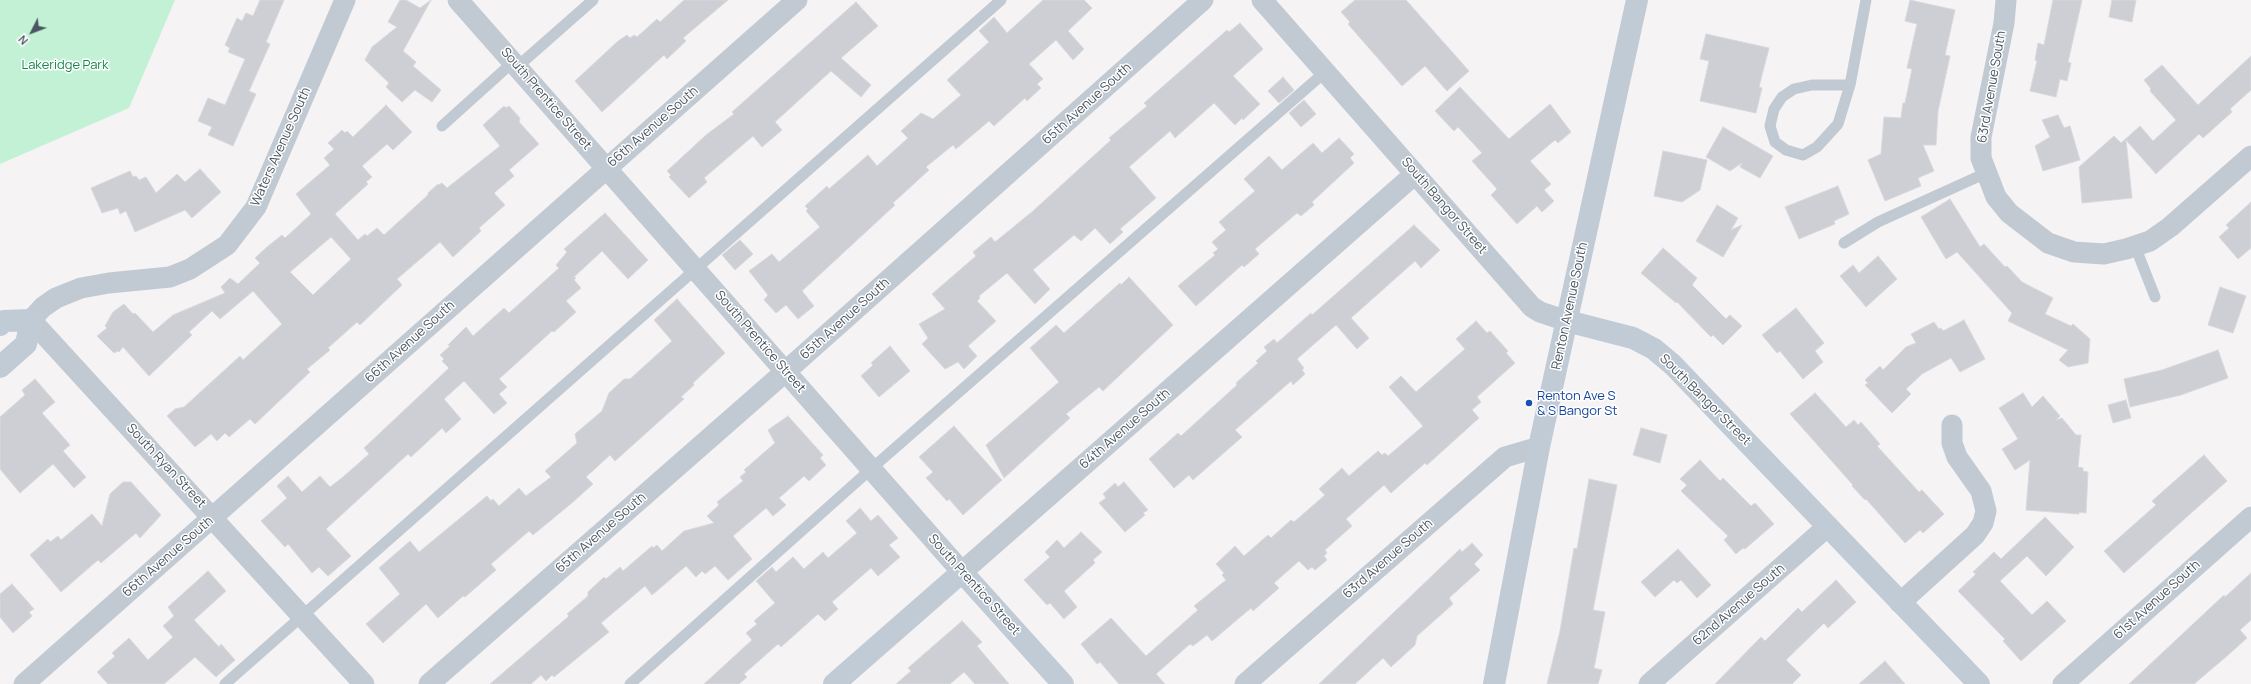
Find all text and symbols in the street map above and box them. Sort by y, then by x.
north arrow [12,12,52,52]
street label: 63rd Avenue South [1974,30,2010,144]
text: N [14,32,31,48]
street label: South Prentice Street [497,45,595,153]
park label: Lakeridge Park [22,57,108,73]
street label: 65th Avenue South [1039,60,1135,148]
street label: 66th Avenue South [604,83,702,171]
street label: Waters Avenue South [248,85,314,209]
street label: South Bangor Street [1398,155,1490,257]
street label: Renton Avenue South [1549,241,1591,371]
street label: 65th Avenue South [797,275,893,363]
street label: South Prentice Street [711,288,809,396]
street label: 66th Avenue South [362,298,458,386]
street label: South Bangor Street [1656,351,1754,449]
street label: 64th Avenue South [1077,385,1173,473]
place label: Renton Ave S & S Bangor St [1537,388,1617,419]
marker: Renton Ave S & S Bangor St [1524,398,1534,408]
street label: South Ryan Street [123,421,209,511]
street label: 65th Avenue South [553,490,649,576]
street label: 66th Avenue South [119,513,217,601]
street label: 63rd Avenue South [1340,516,1436,602]
street label: South Prentice Street [925,531,1023,639]
street label: 61st Avenue South [2111,557,2203,643]
street label: 62nd Avenue South [1690,561,1788,649]

